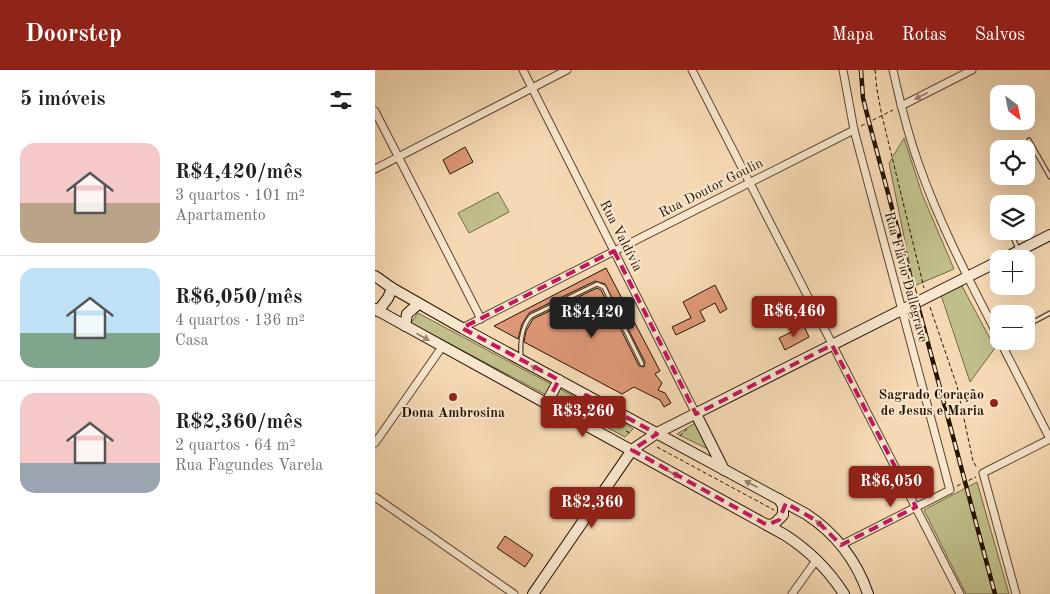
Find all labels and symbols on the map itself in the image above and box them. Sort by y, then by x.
north arrow [990,85,1035,130]
one-way arrow [914,92,928,100]
street label: Rua Doutor Goulin [657,156,766,220]
street label: Rua Valdívia [597,198,645,274]
street label: Rua Flávio Dallegrave [882,210,930,344]
pin: R$4,420 [546,296,638,339]
pin: R$6,460 [748,296,840,338]
one-way arrow [416,333,431,341]
one-way arrow [530,364,544,373]
place label: Sagrado Coração de Jesus e Maria [879,388,984,418]
marker: Dona Ambrosina [447,391,459,403]
pin: R$3,260 [537,396,629,438]
marker: Sagrado Coração de Jesus e Maria [988,397,1000,409]
place label: Dona Ambrosina [401,406,505,420]
pin: R$6,050 [845,466,937,508]
one-way arrow [667,470,682,478]
one-way arrow [744,480,759,488]
pin: R$2,360 [546,486,638,529]
one-way arrow [815,520,828,531]

